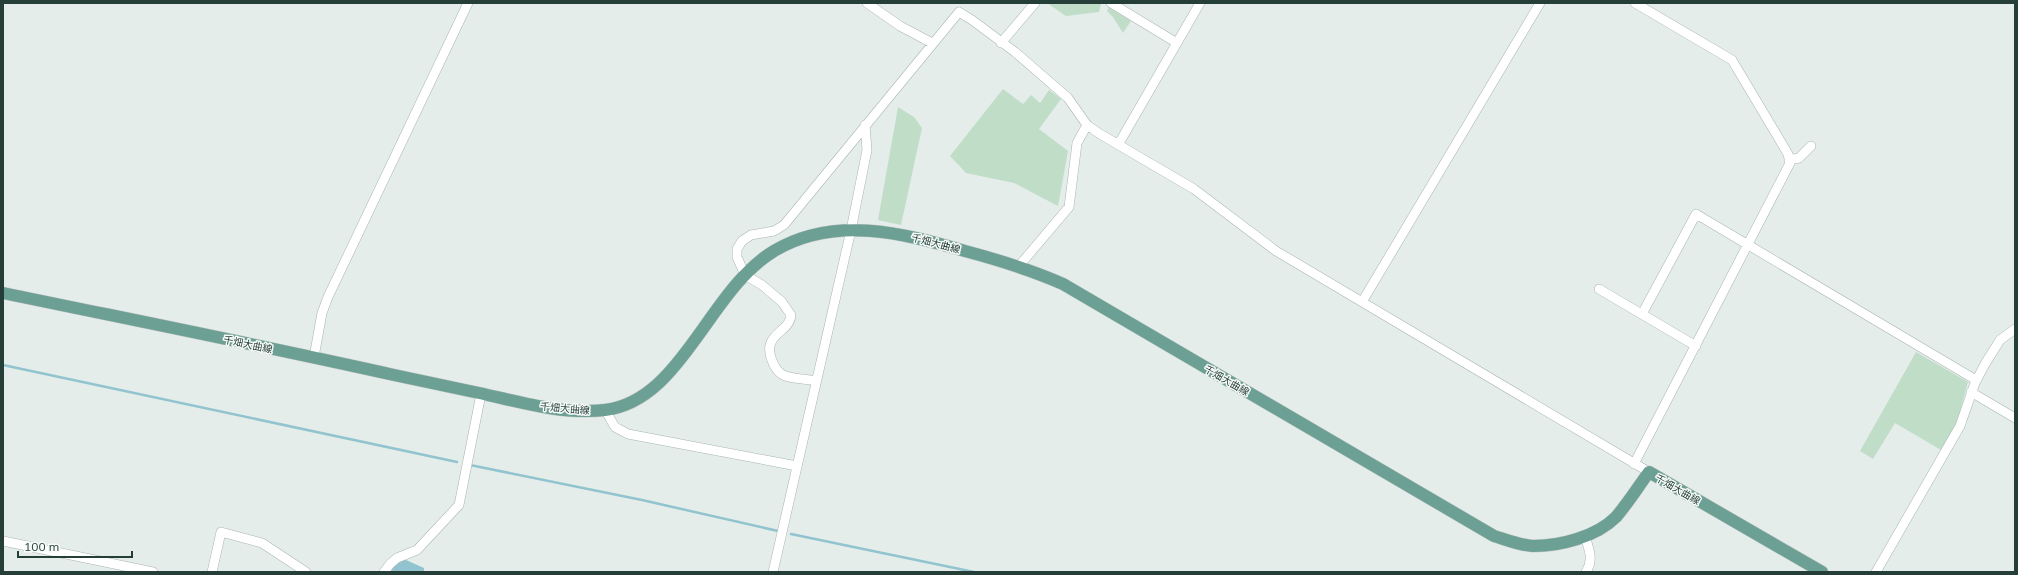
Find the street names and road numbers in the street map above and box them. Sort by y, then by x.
street label: 千畑大曲線 [910,231,962,256]
street label: 千畑大曲線 [222,333,274,356]
street label: 千畑大曲線 [1202,362,1252,399]
street label: 千畑大曲線 [539,400,590,417]
street label: 千畑大曲線 [1653,471,1703,508]

